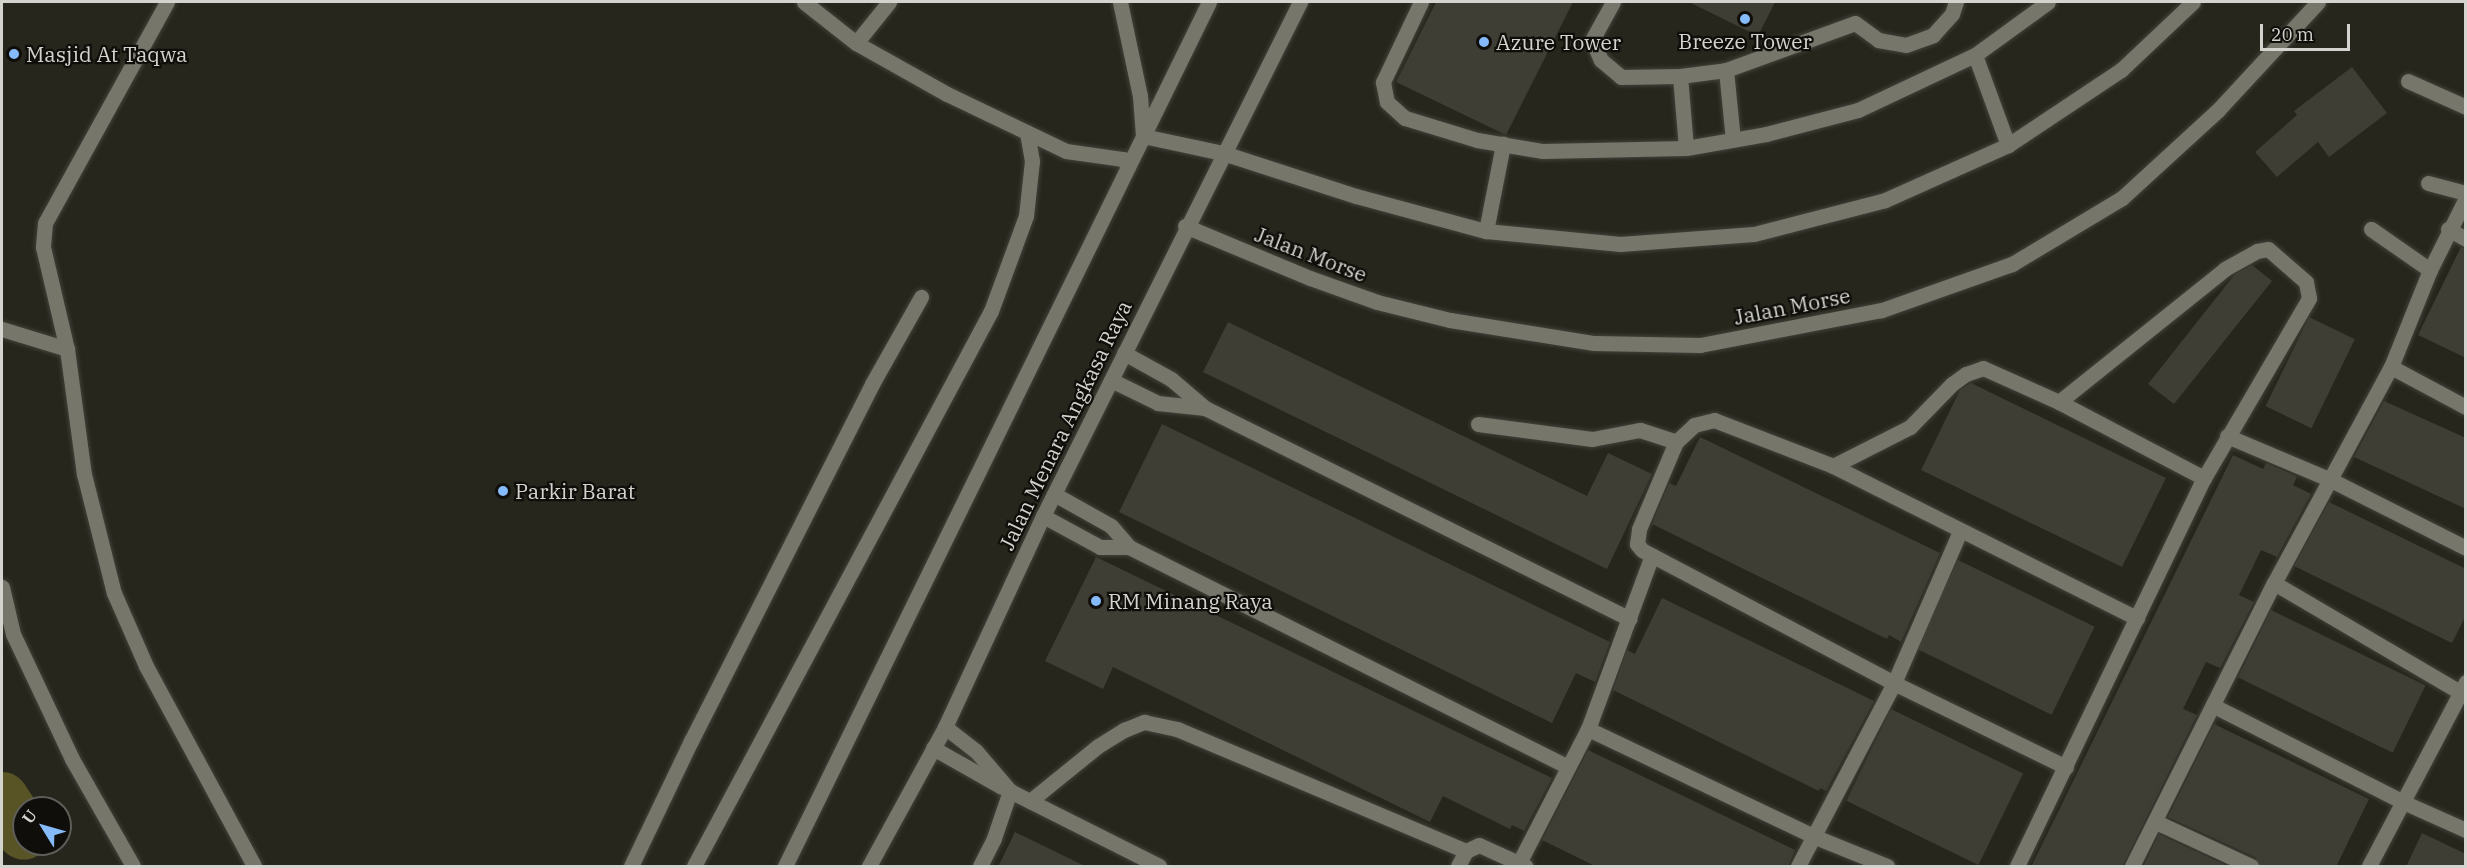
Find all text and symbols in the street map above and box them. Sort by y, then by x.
marker: Breeze Tower [1738,12,1752,26]
scale bar [2263,12,2353,50]
text: 20 m [2271,23,2314,46]
place label: Breeze Tower [1678,28,1812,54]
place label: Azure Tower [1496,29,1621,55]
marker: Azure Tower [1477,35,1491,49]
place label: Masjid At Taqwa [26,41,188,67]
marker: Masjid At Taqwa [7,47,21,61]
street label: Jalan Morse [1251,221,1371,287]
street label: Jalan Morse [1732,282,1852,330]
street label: Jalan Menara Angkasa Raya [994,296,1136,554]
place label: Parkir Barat [515,478,635,504]
marker: Parkir Barat [496,484,510,498]
place label: RM Minang Raya [1108,588,1273,614]
marker: RM Minang Raya [1089,594,1103,608]
north arrow [12,796,72,856]
text: U [18,805,41,827]

